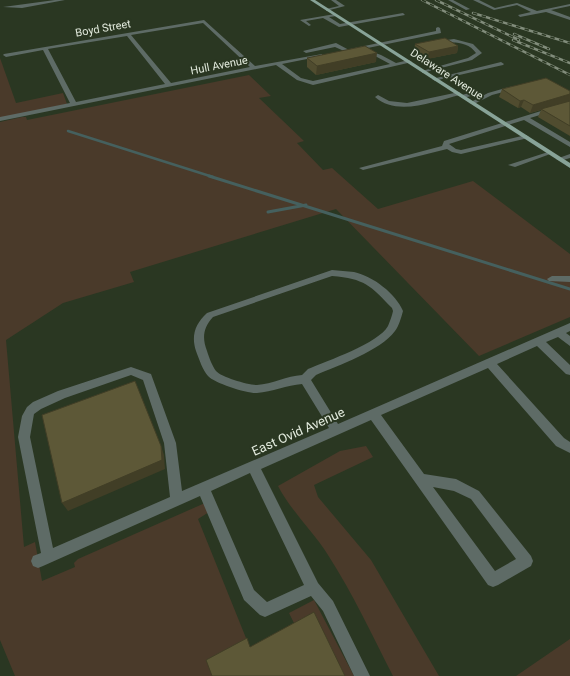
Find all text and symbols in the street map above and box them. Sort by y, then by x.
street label: Boyd Street [74,17,132,40]
street label: Delaware Avenue [408,46,486,103]
street label: Hull Avenue [189,54,249,77]
street label: East Ovid Avenue [249,404,347,459]

